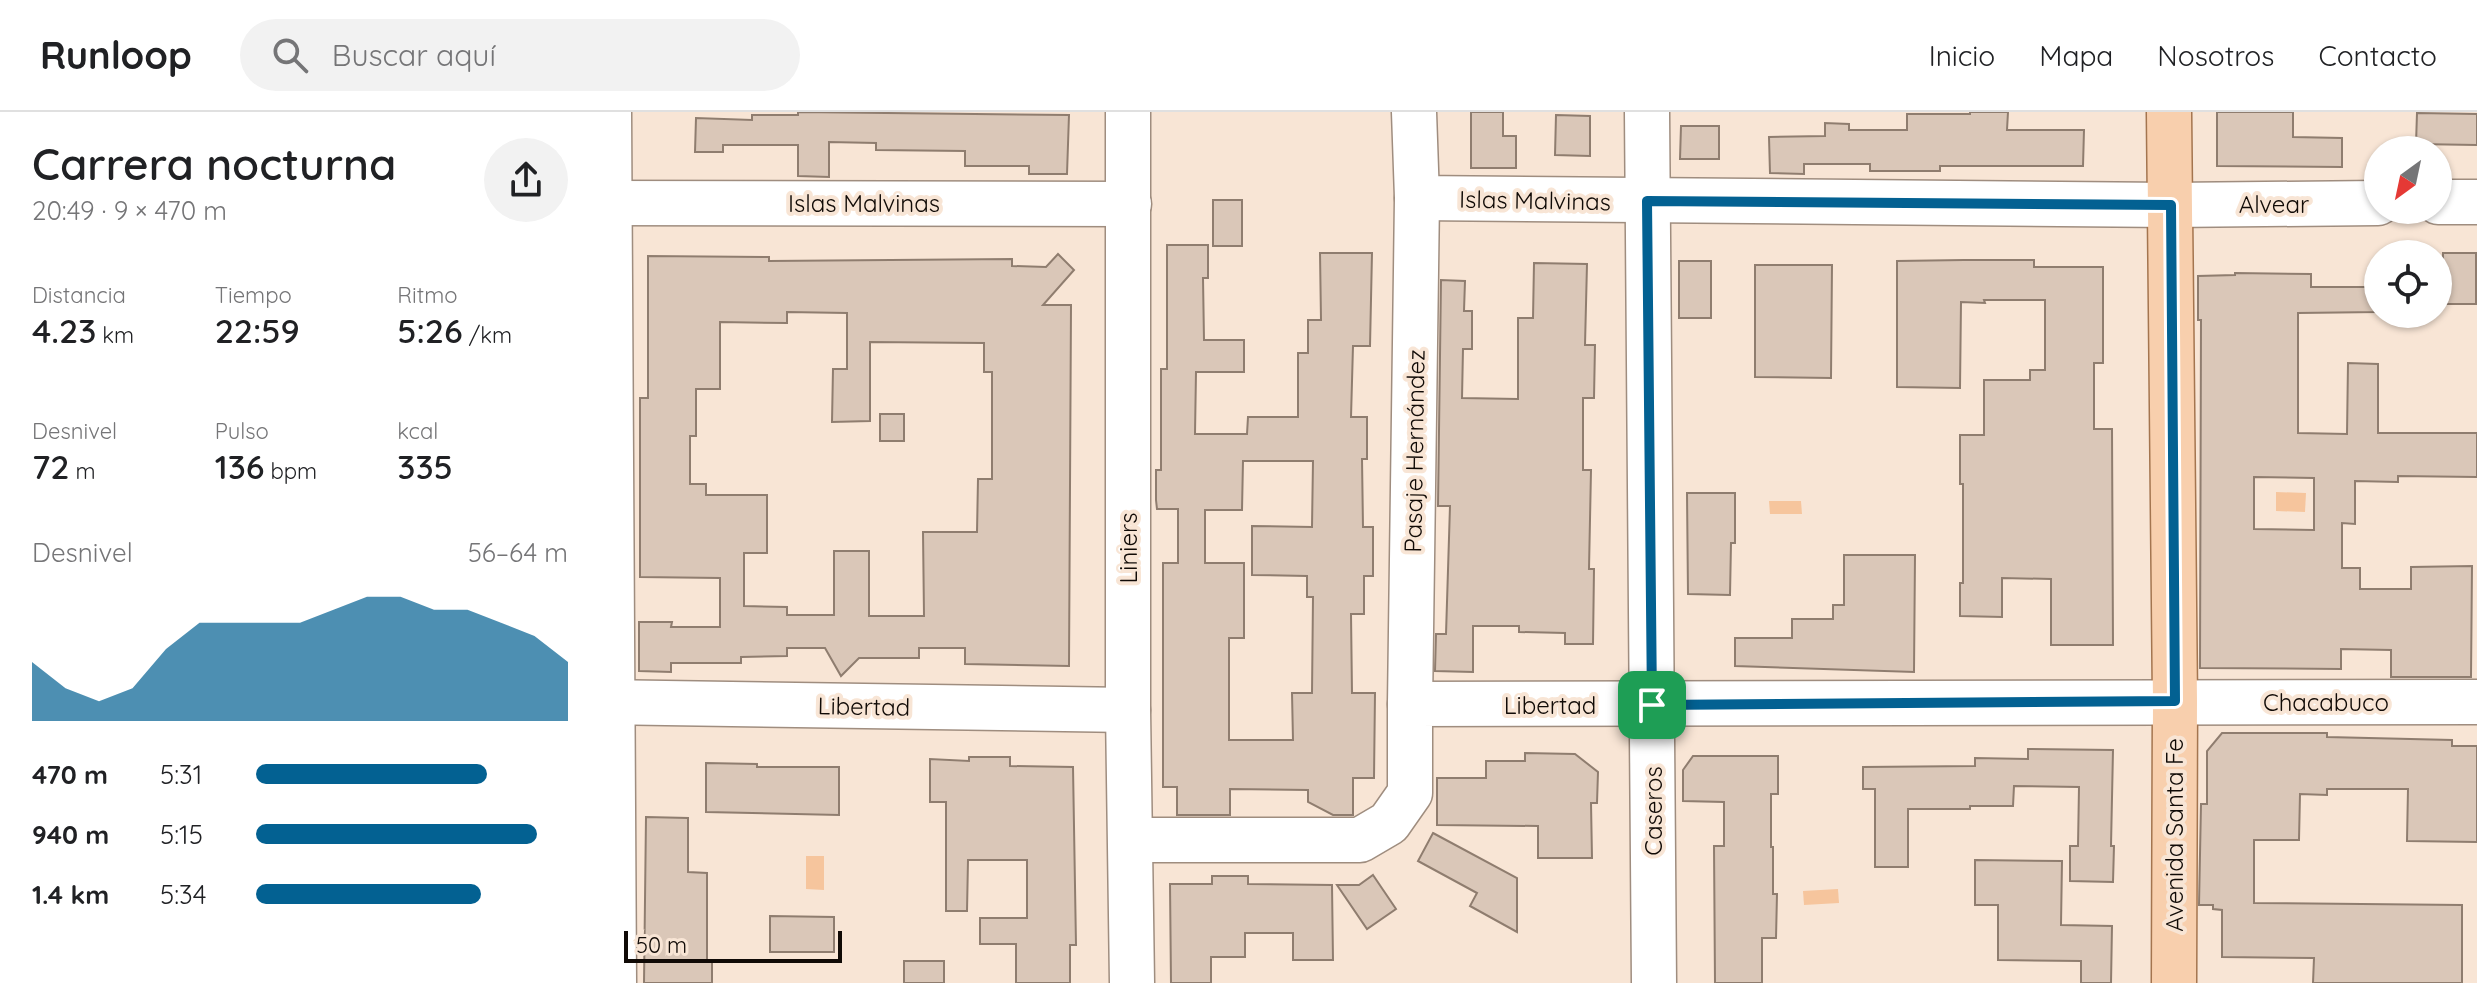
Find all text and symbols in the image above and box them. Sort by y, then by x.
search box [240,19,800,91]
text: Runloop [40,31,192,79]
icon: search [268,33,312,77]
text: Buscar aquí [332,36,496,74]
text: Inicio [1929,38,1995,73]
text: Mapa [2039,38,2113,73]
text: Nosotros [2157,38,2274,73]
text: Contacto [2318,38,2437,73]
text: Carrera nocturna [32,136,396,191]
north arrow [2364,136,2452,224]
map controls [2364,136,2452,328]
button: share [484,138,568,222]
street label: Islas Malvinas [1459,184,1611,216]
street label: Islas Malvinas [788,188,940,218]
street label: Alvear [2239,189,2309,219]
text: 20:49 · 9 × 470 m [32,194,227,227]
button: locate [2364,240,2452,328]
text: Distancia [32,281,126,309]
text: Tiempo [215,281,292,309]
text: Ritmo [397,281,458,309]
text: 4.23 [32,309,96,352]
text: 22:59 [215,309,300,352]
text: 5:26 [397,309,463,352]
text: km [96,321,134,349]
text: /km [463,321,512,349]
street label: Pasaje Hernández [1397,349,1431,553]
text: Desnivel [32,417,117,445]
text: Pulso [215,417,269,445]
text: kcal [397,417,438,445]
text: 72 [32,445,69,488]
text: 136 [215,445,264,488]
text: 335 [397,445,453,488]
text: m [69,457,96,485]
text: bpm [264,457,317,485]
street label: Liniers [1113,513,1143,583]
text: Desnivel [32,536,133,569]
text: 56–64 m [468,536,568,569]
pin [1618,671,1686,739]
icon: arrive [1630,683,1674,727]
street label: Chacabuco [2263,687,2389,717]
street label: Libertad [818,690,910,722]
street label: Libertad [1504,690,1596,720]
street label: Avenida Santa Fe [2159,738,2189,932]
text: 470 m [32,758,108,791]
text: 5:31 [160,758,202,791]
street label: Caseros [1638,766,1668,856]
text: 940 m [32,818,109,851]
text: 5:15 [160,818,203,851]
text: 1.4 km [32,878,109,911]
text: 5:34 [160,878,206,911]
scale bar [624,927,842,963]
text: 50 m [636,931,687,959]

